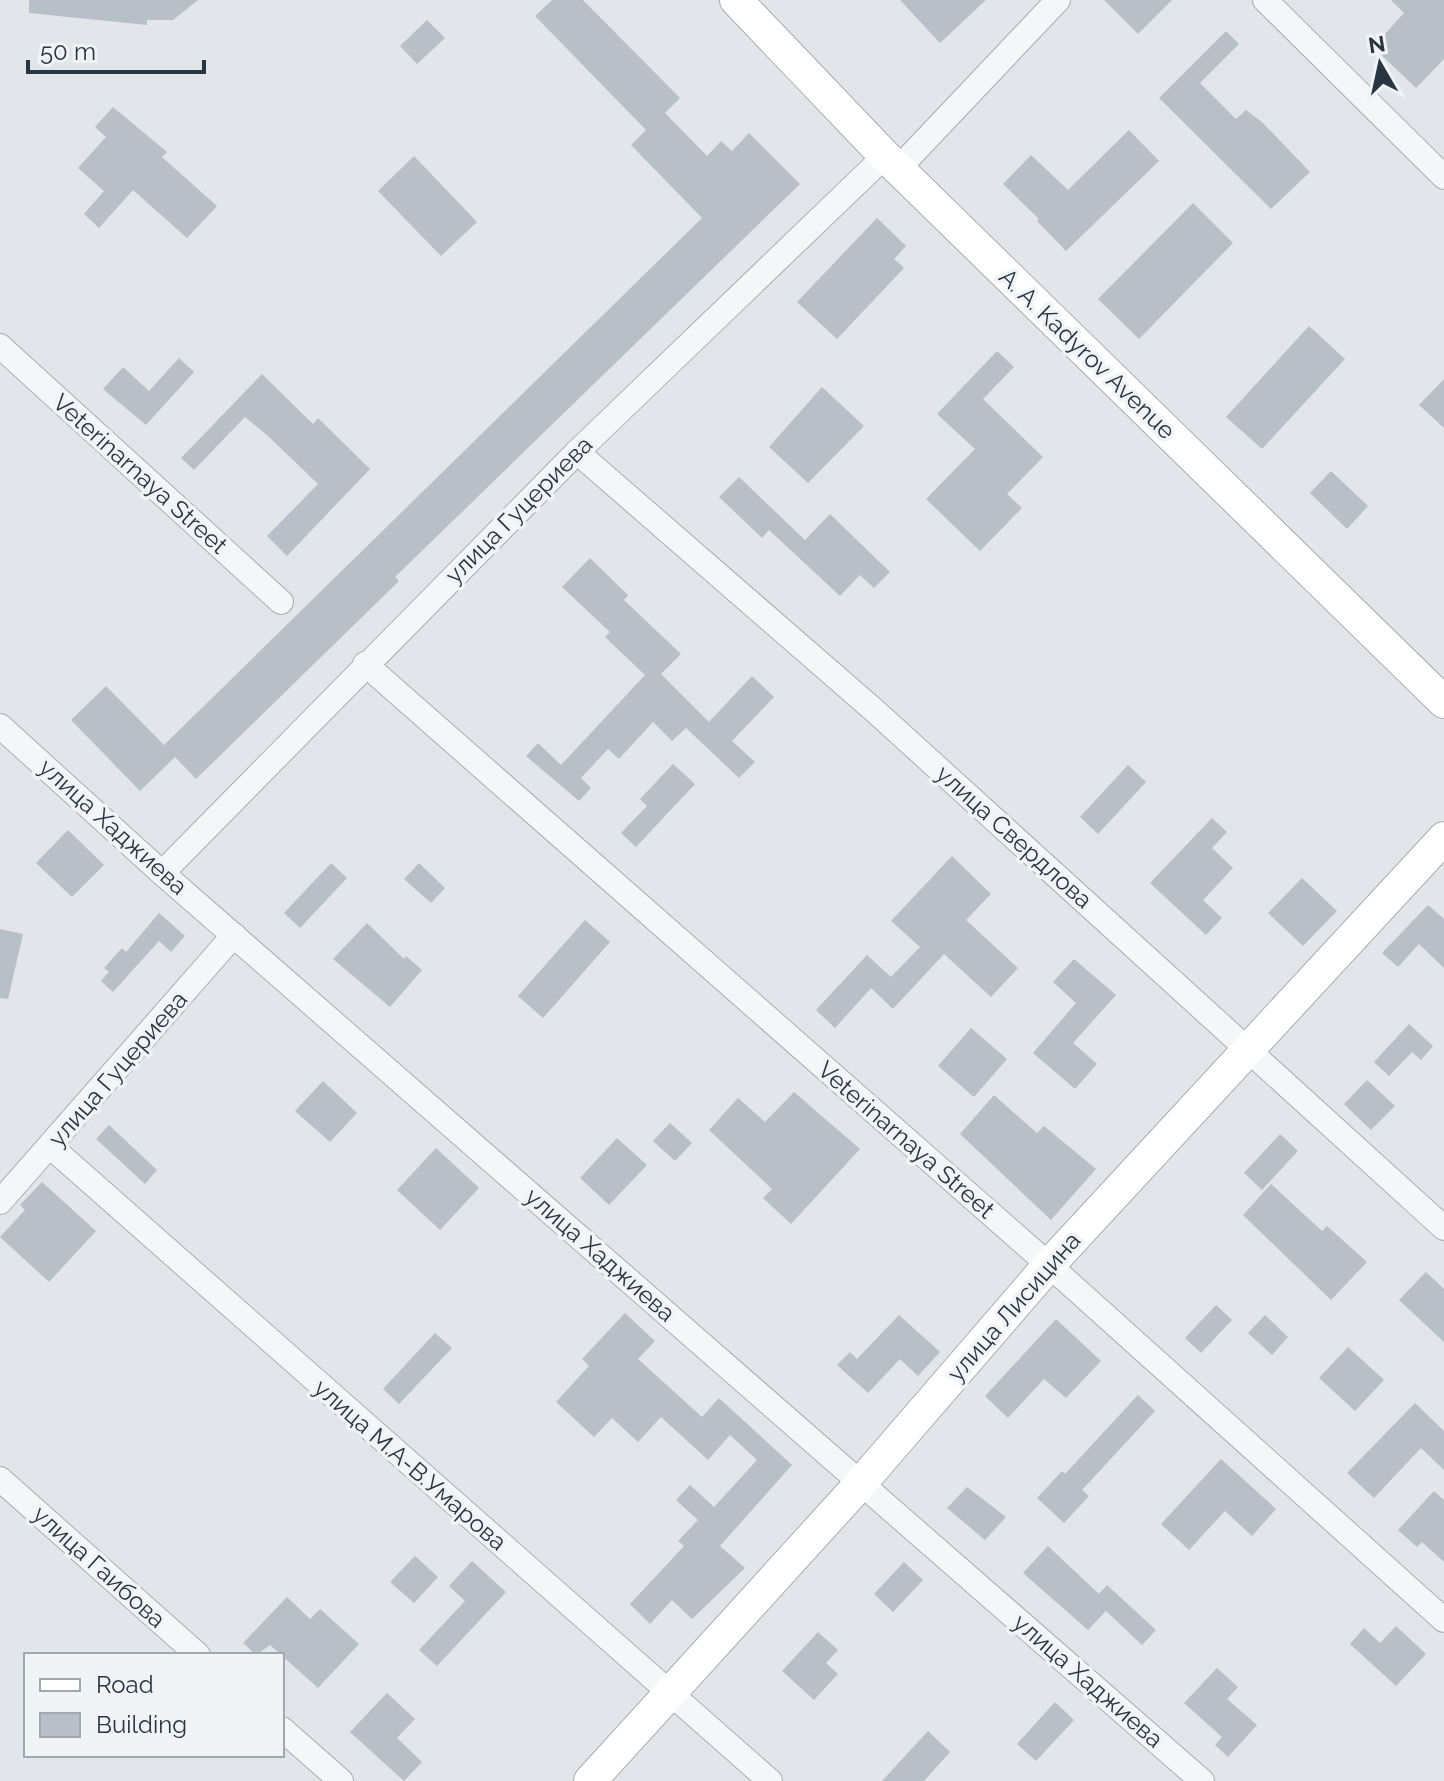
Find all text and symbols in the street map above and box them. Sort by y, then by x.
scale bar [28,24,204,74]
north arrow [1340,24,1420,104]
text: N [1367,30,1387,58]
text: 50 m [40,37,96,66]
street label: A. A. Kadyrov Avenue [993,262,1181,445]
street label: Veterinarnaya Street [47,388,234,560]
street label: улица Гуцериева [439,430,598,589]
street label: улица Хаджиева [33,753,193,901]
street label: улица Свердлова [930,759,1098,914]
street label: улица Гуцериева [42,985,193,1152]
street label: Veterinarnaya Street [812,1055,1001,1224]
street label: улица Хаджиева [519,1182,681,1328]
street label: улица Лисицина [941,1226,1086,1387]
street label: улица М.А-В.Умарова [308,1373,513,1556]
street label: улица Гаибова [27,1499,172,1634]
street label: улица Хаджиева [1007,1608,1169,1754]
legend [24,1653,284,1757]
text: Road [96,1670,154,1699]
text: Building [96,1710,187,1739]

